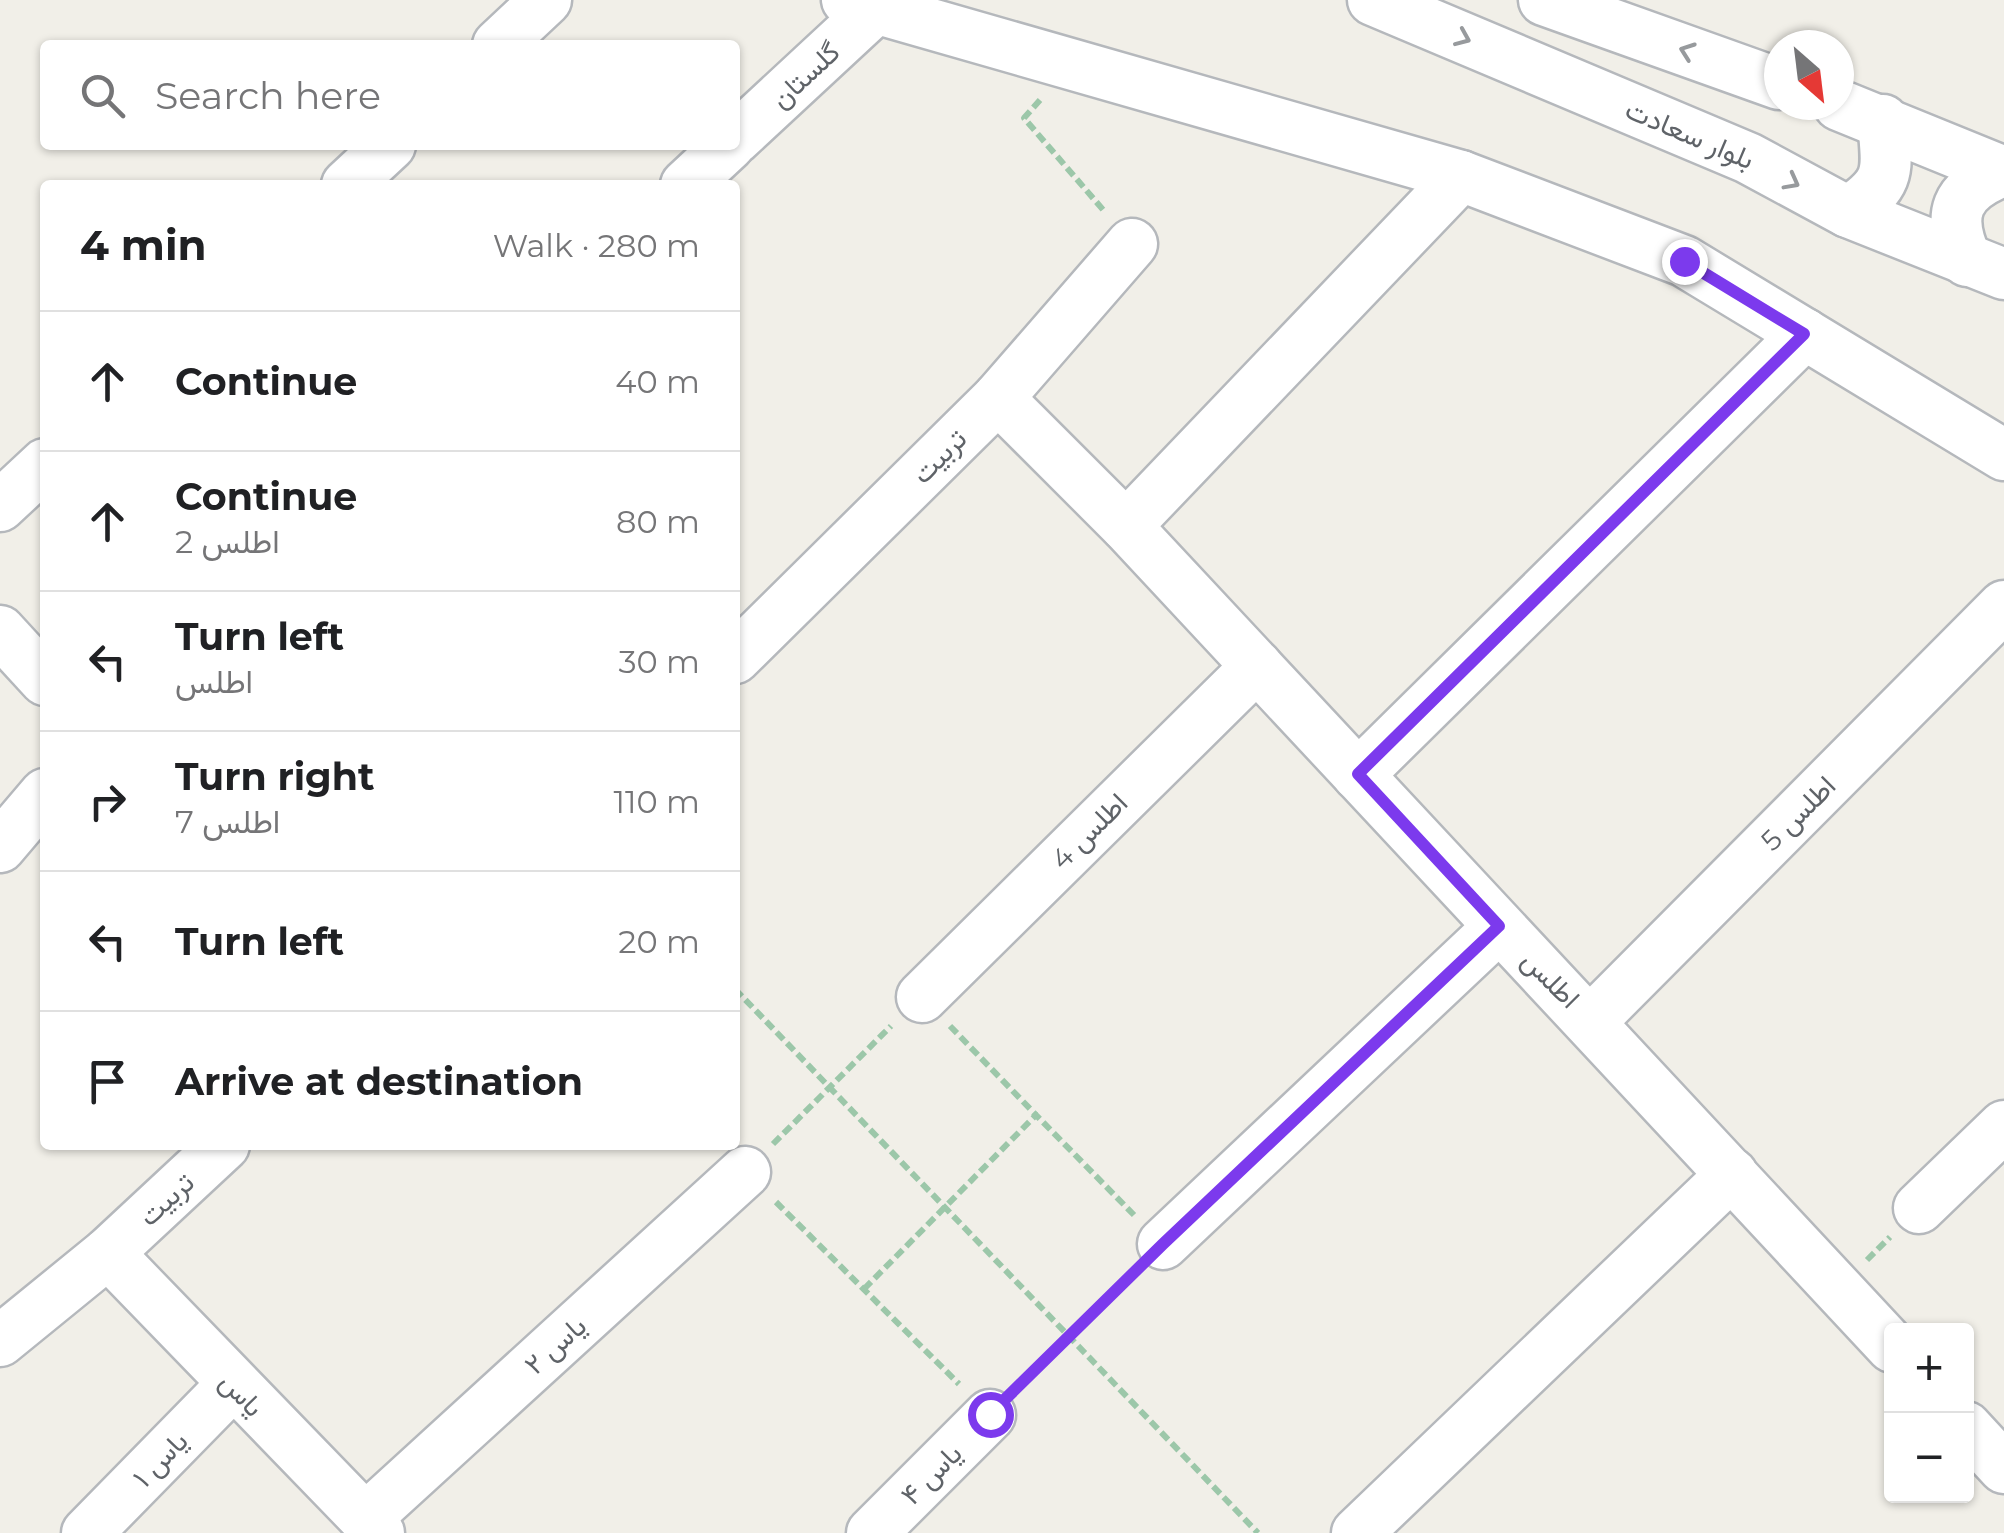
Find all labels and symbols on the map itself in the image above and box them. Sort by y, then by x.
one-way arrow [1452,26,1470,46]
north arrow [1764,30,1854,120]
street label: گلستان [763,35,847,115]
one-way arrow [1680,42,1697,63]
street label: بلوار سعادت [1620,92,1759,177]
one-way arrow [1782,169,1800,189]
route end [1662,239,1708,285]
street label: تربیت [905,422,974,491]
street label: اطلس 5 [1754,769,1842,857]
street label: اطلس 4 [1044,786,1134,876]
street label: اطلس [1515,943,1587,1015]
street label: تربیت [131,1165,201,1234]
street label: یاس ۲ [517,1309,593,1381]
street label: یاس [213,1365,271,1423]
route start [968,1392,1014,1438]
street label: یاس ۱ [125,1424,195,1494]
street label: یاس ۴ [893,1436,969,1512]

